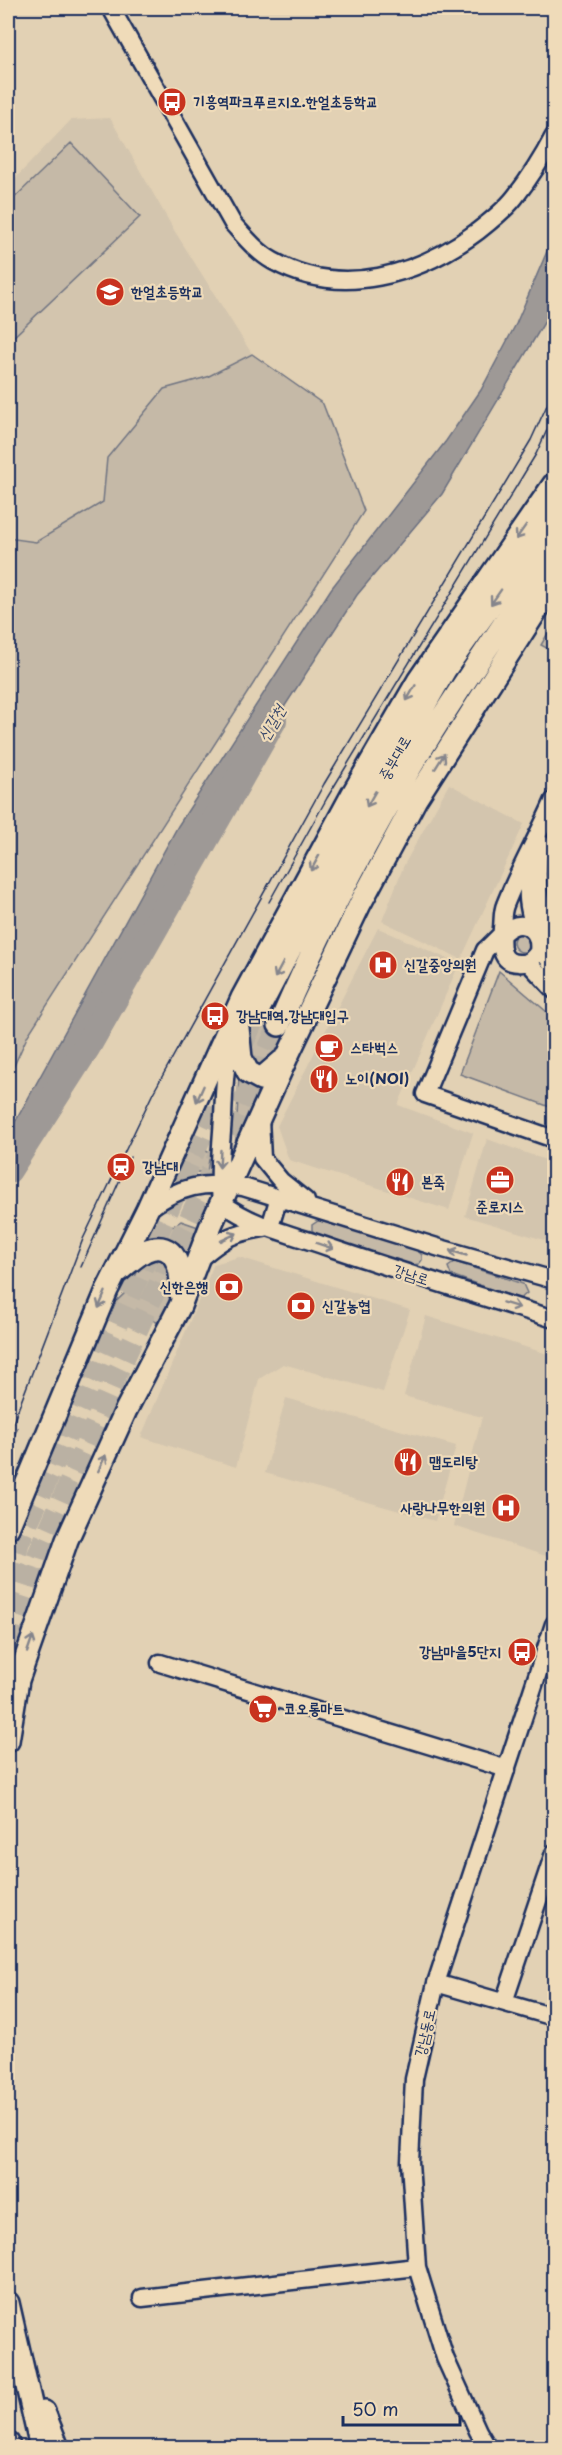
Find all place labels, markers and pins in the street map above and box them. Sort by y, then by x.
bus stop icon: 기흥역파크푸르지오.한얼초등학교 [156,86,188,118]
place label: 기흥역파크푸르지오.한얼초등학교 [193,89,378,112]
school or university icon: 한얼초등학교 [94,276,126,308]
place label: 한얼초등학교 [130,279,203,302]
hospital icon: 신갈중앙의원 [367,949,399,981]
place label: 신갈중앙의원 [404,952,476,975]
bus stop icon: 강남대역.강남대입구 [199,1000,231,1032]
place label: 강남대역.강남대입구 [236,1003,349,1026]
cafe icon: 스타벅스 [313,1032,345,1064]
place label: 스타벅스 [350,1035,398,1058]
restaurant icon: 노이(NOI) [308,1063,340,1095]
place label: 노이(NOI) [345,1066,409,1089]
station icon: 강남대 [105,1151,137,1183]
place label: 강남대 [142,1154,178,1177]
office icon: 준로지스 [484,1164,516,1196]
restaurant icon: 본죽 [384,1166,416,1198]
place label: 본죽 [421,1169,445,1192]
place label: 준로지스 [476,1194,524,1217]
bank icon: 신한은행 [213,1271,245,1303]
place label: 신한은행 [160,1274,208,1297]
bank icon: 신갈농협 [285,1290,317,1322]
place label: 신갈농협 [322,1293,370,1316]
restaurant icon: 맵도리탕 [392,1446,424,1478]
place label: 맵도리탕 [429,1449,478,1472]
hospital icon: 사랑나무한의원 [490,1492,522,1524]
place label: 사랑나무한의원 [400,1495,485,1518]
bus stop icon: 강남마을5단지 [506,1636,538,1668]
place label: 강남마을5단지 [419,1639,501,1662]
supermarket icon: 코오롱마트 [247,1693,279,1725]
place label: 코오롱마트 [284,1696,344,1719]

